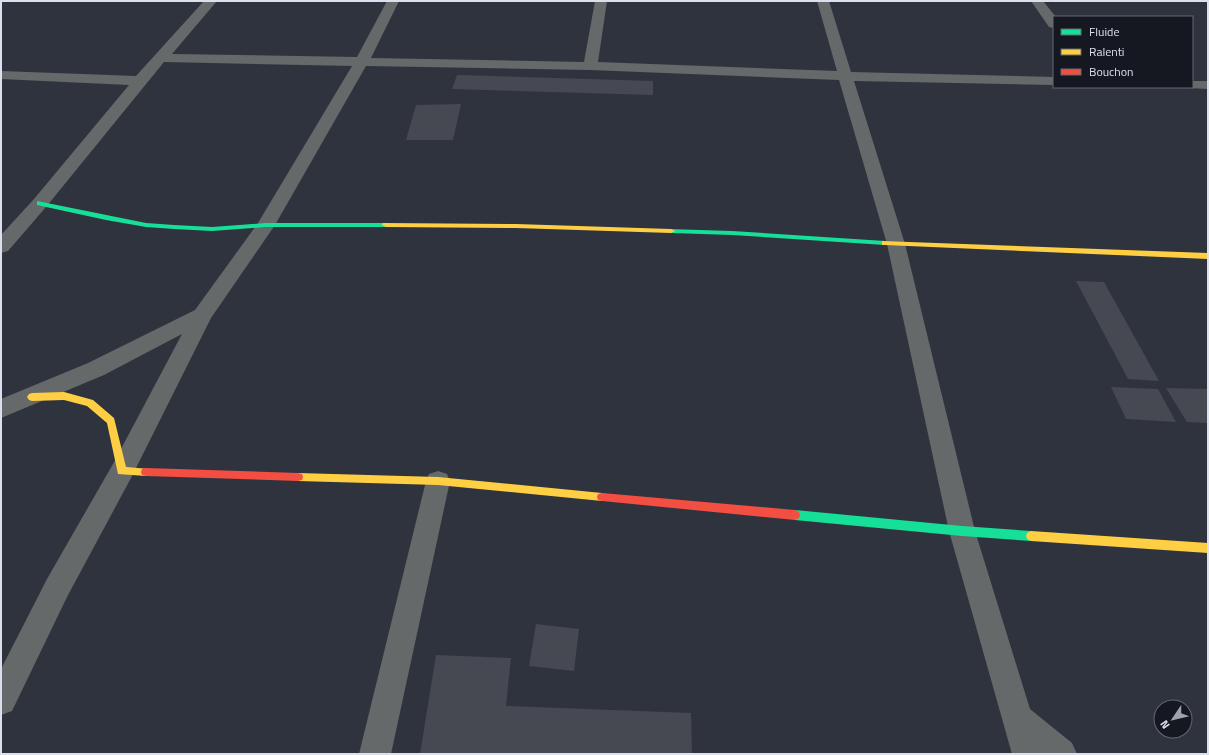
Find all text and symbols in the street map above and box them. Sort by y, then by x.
legend [1053,16,1193,88]
text: Fluide [1089,22,1120,41]
text: Ralenti [1089,42,1124,61]
text: Bouchon [1089,62,1134,81]
north arrow [1153,699,1193,739]
text: N [1156,717,1174,732]

